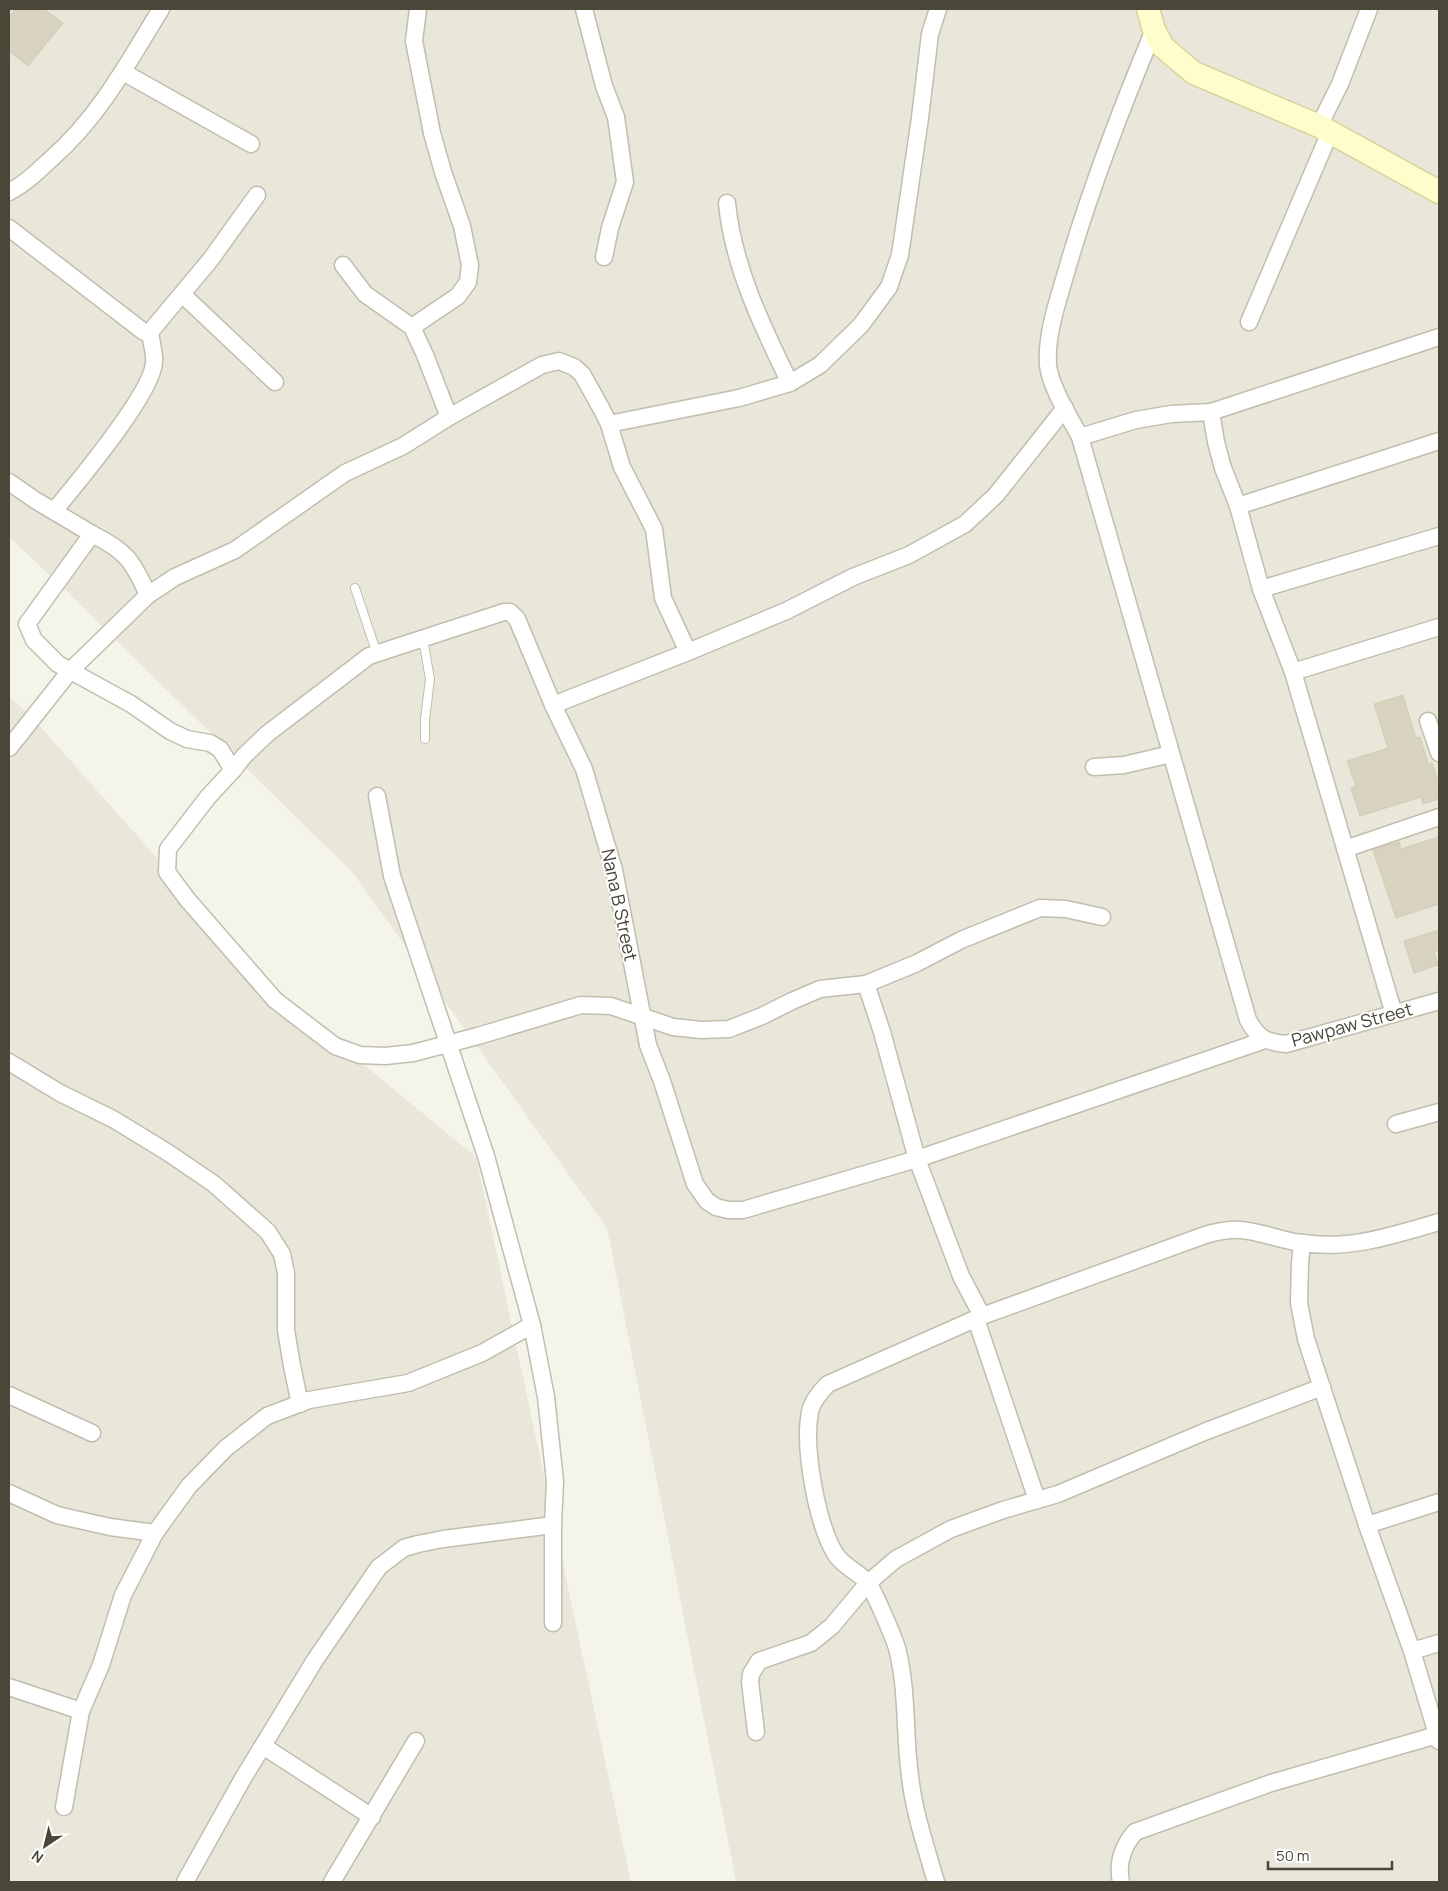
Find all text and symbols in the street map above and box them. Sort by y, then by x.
street label: Nana B Street [596,846,644,963]
street label: Pawpaw Street [1289,996,1415,1052]
north arrow [20,1821,70,1871]
scale bar [1268,1838,1392,1870]
text: 50 m [1276,1845,1310,1866]
text: N [28,1846,47,1868]

